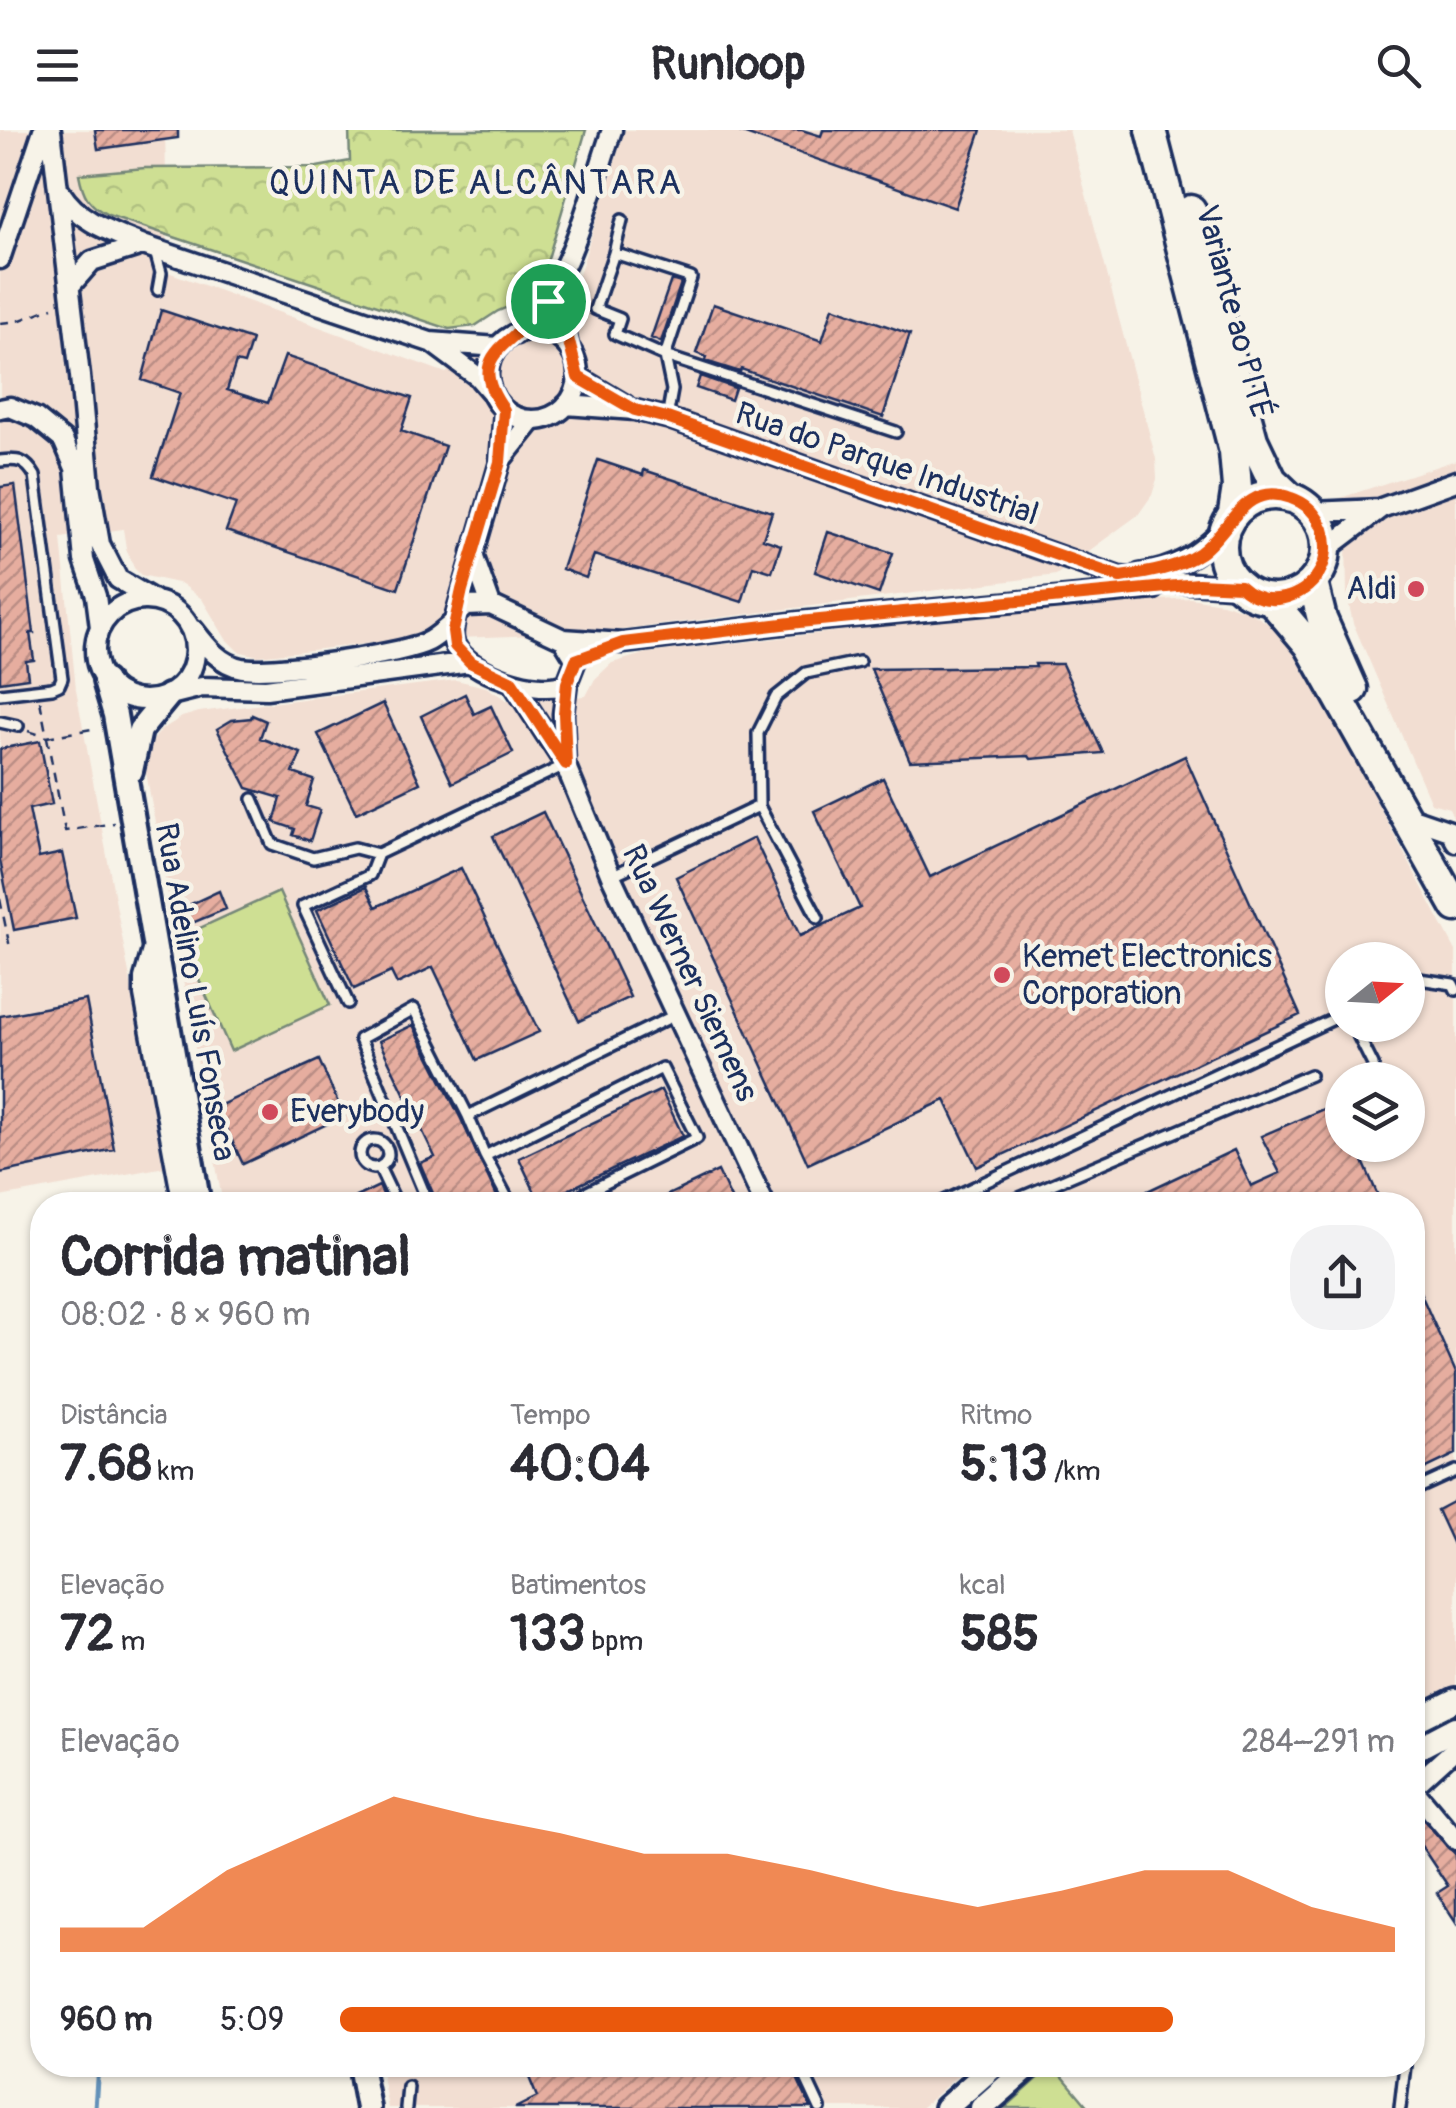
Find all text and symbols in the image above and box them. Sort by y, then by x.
text: Runloop [651,37,805,93]
icon: menu [30,38,85,93]
icon: search [1371,38,1426,93]
district label: QUINTA DE ALCÂNTARA [268,161,684,205]
street label: Variante ao PITÉ [1186,201,1282,423]
pin [506,259,591,344]
icon: arrive [521,274,576,329]
street label: Rua do Parque Industrial [730,393,1044,535]
place label: Aldi [1346,569,1396,609]
marker: Aldi [1405,578,1427,600]
street label: Rua Adelino Luís Fonseca [146,820,244,1164]
street label: Rua Werner Siemens [613,838,767,1108]
place label: Kemet Electronics Corporation [1022,937,1272,1014]
north arrow [1325,942,1425,1042]
map controls [1325,942,1425,1162]
marker: Kemet Electronics Corporation [991,964,1013,986]
button: layers [1325,1062,1425,1162]
place label: Everybody [290,1092,424,1132]
marker: Everybody [259,1101,281,1123]
text: Corrida matinal [60,1223,411,1292]
button: share [1290,1225,1395,1330]
text: 08:02 · 8 × 960 m [60,1295,310,1335]
text: Distância [60,1398,167,1433]
text: Tempo [510,1398,591,1433]
text: Ritmo [960,1398,1032,1433]
text: 7.68 [60,1433,152,1496]
text: 40:04 [510,1433,650,1496]
text: 5:13 [960,1433,1048,1496]
text: km [152,1454,194,1489]
text: /km [1048,1454,1101,1489]
text: Elevação [60,1568,165,1603]
text: Batimentos [510,1568,646,1603]
text: kcal [960,1568,1006,1603]
text: 72 [60,1603,114,1666]
text: 133 [510,1603,585,1666]
text: 585 [960,1603,1039,1666]
text: m [114,1624,145,1659]
text: bpm [585,1624,643,1659]
text: Elevação [60,1722,180,1762]
text: 284–291 m [1241,1722,1395,1762]
text: 960 m [60,2000,152,2040]
text: 5:09 [220,2000,284,2040]

